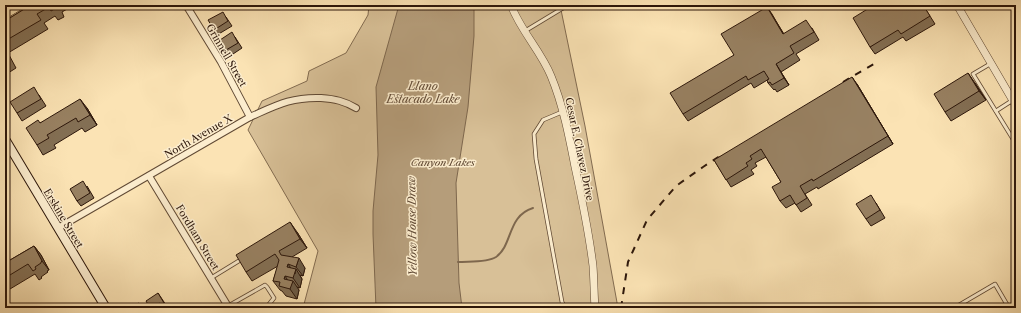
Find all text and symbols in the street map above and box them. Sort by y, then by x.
street label: Grinnell Street [203,22,250,89]
water label: Llano Estacado Lake [385,79,460,106]
street label: Cesar E. Chavez Drive [562,96,597,202]
street label: North Avenue X [162,112,235,161]
park label: Canyon Lakes [411,156,476,169]
water label: Yellow House Draw [404,176,420,276]
street label: Erskine Street [41,186,87,251]
street label: Fordham Street [173,202,222,273]

